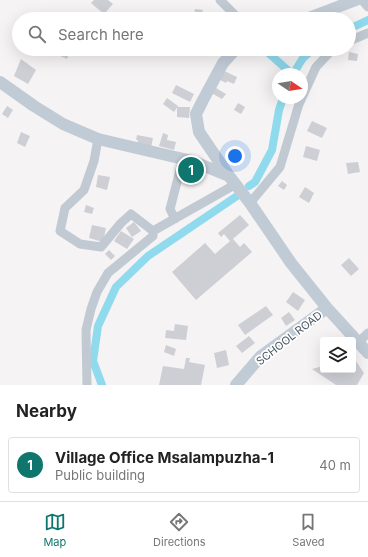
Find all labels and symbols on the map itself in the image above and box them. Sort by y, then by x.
north arrow [272,68,308,104]
your location [225,146,245,166]
pin: 1 [178,155,204,185]
street label: SCHOOL ROAD [253,308,325,368]

